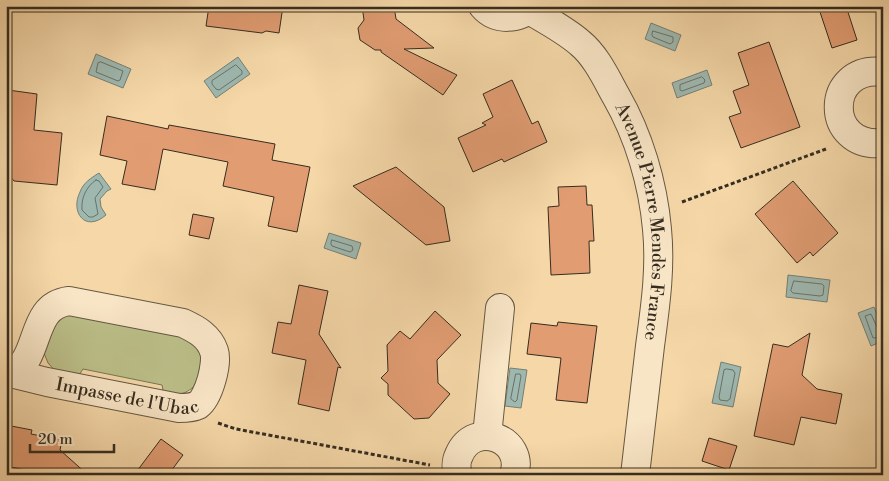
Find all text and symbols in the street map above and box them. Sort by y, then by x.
street label: Avenue Pierre Mendès France [610,98,670,342]
street label: Impasse de l'Ubac [54,373,202,420]
scale bar [30,421,114,453]
text: 20 m [38,430,73,449]

